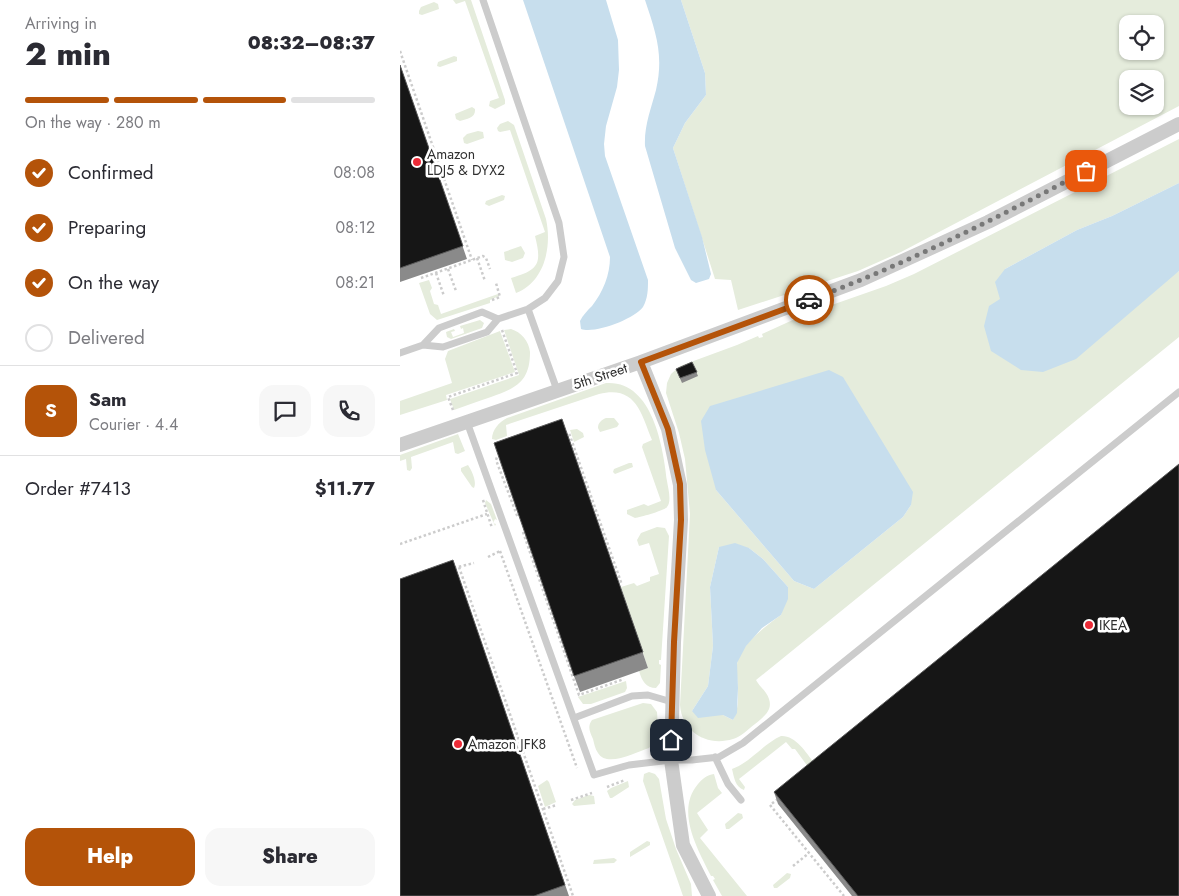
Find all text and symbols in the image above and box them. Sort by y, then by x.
text: Arriving in [25,12,97,35]
map controls [1119,15,1164,115]
button: locate [1119,15,1164,60]
text: 08:32–08:37 [248,29,375,56]
text: 2 min [25,31,111,77]
button: layers [1119,70,1164,115]
text: On the way · 280 m [25,111,161,134]
place label: Amazon LDJ5 & DYX2 [427,144,505,180]
pin [1065,150,1107,192]
marker: Amazon LDJ5 & DYX2 [411,156,423,168]
icon: bag [1072,157,1100,185]
icon: check [25,159,53,187]
text: Confirmed [68,159,154,186]
text: 08:08 [334,161,375,184]
icon: check [25,214,53,242]
text: Preparing [68,214,146,241]
text: 08:12 [336,216,375,239]
icon: check [25,269,53,297]
text: On the way [68,269,159,296]
text: 08:21 [336,271,375,294]
courier [784,275,834,325]
icon: car [795,286,823,314]
text: Delivered [68,324,145,351]
street label: 5th Street [570,358,630,394]
button: chat [259,385,311,437]
button: phone [323,385,375,437]
text: Sam [89,386,127,413]
text: S [45,397,57,424]
text: Courier · 4.4 [89,413,178,436]
text: Order #7413 [25,475,131,502]
text: $11.77 [315,475,375,502]
place label: IKEA [1099,615,1128,635]
marker: IKEA [1083,619,1095,631]
pin [650,719,692,761]
icon: home [657,726,685,754]
place label: Amazon JFK8 [468,734,546,754]
marker: Amazon JFK8 [452,738,464,750]
button: Help [25,828,195,886]
button: Share [205,828,375,886]

